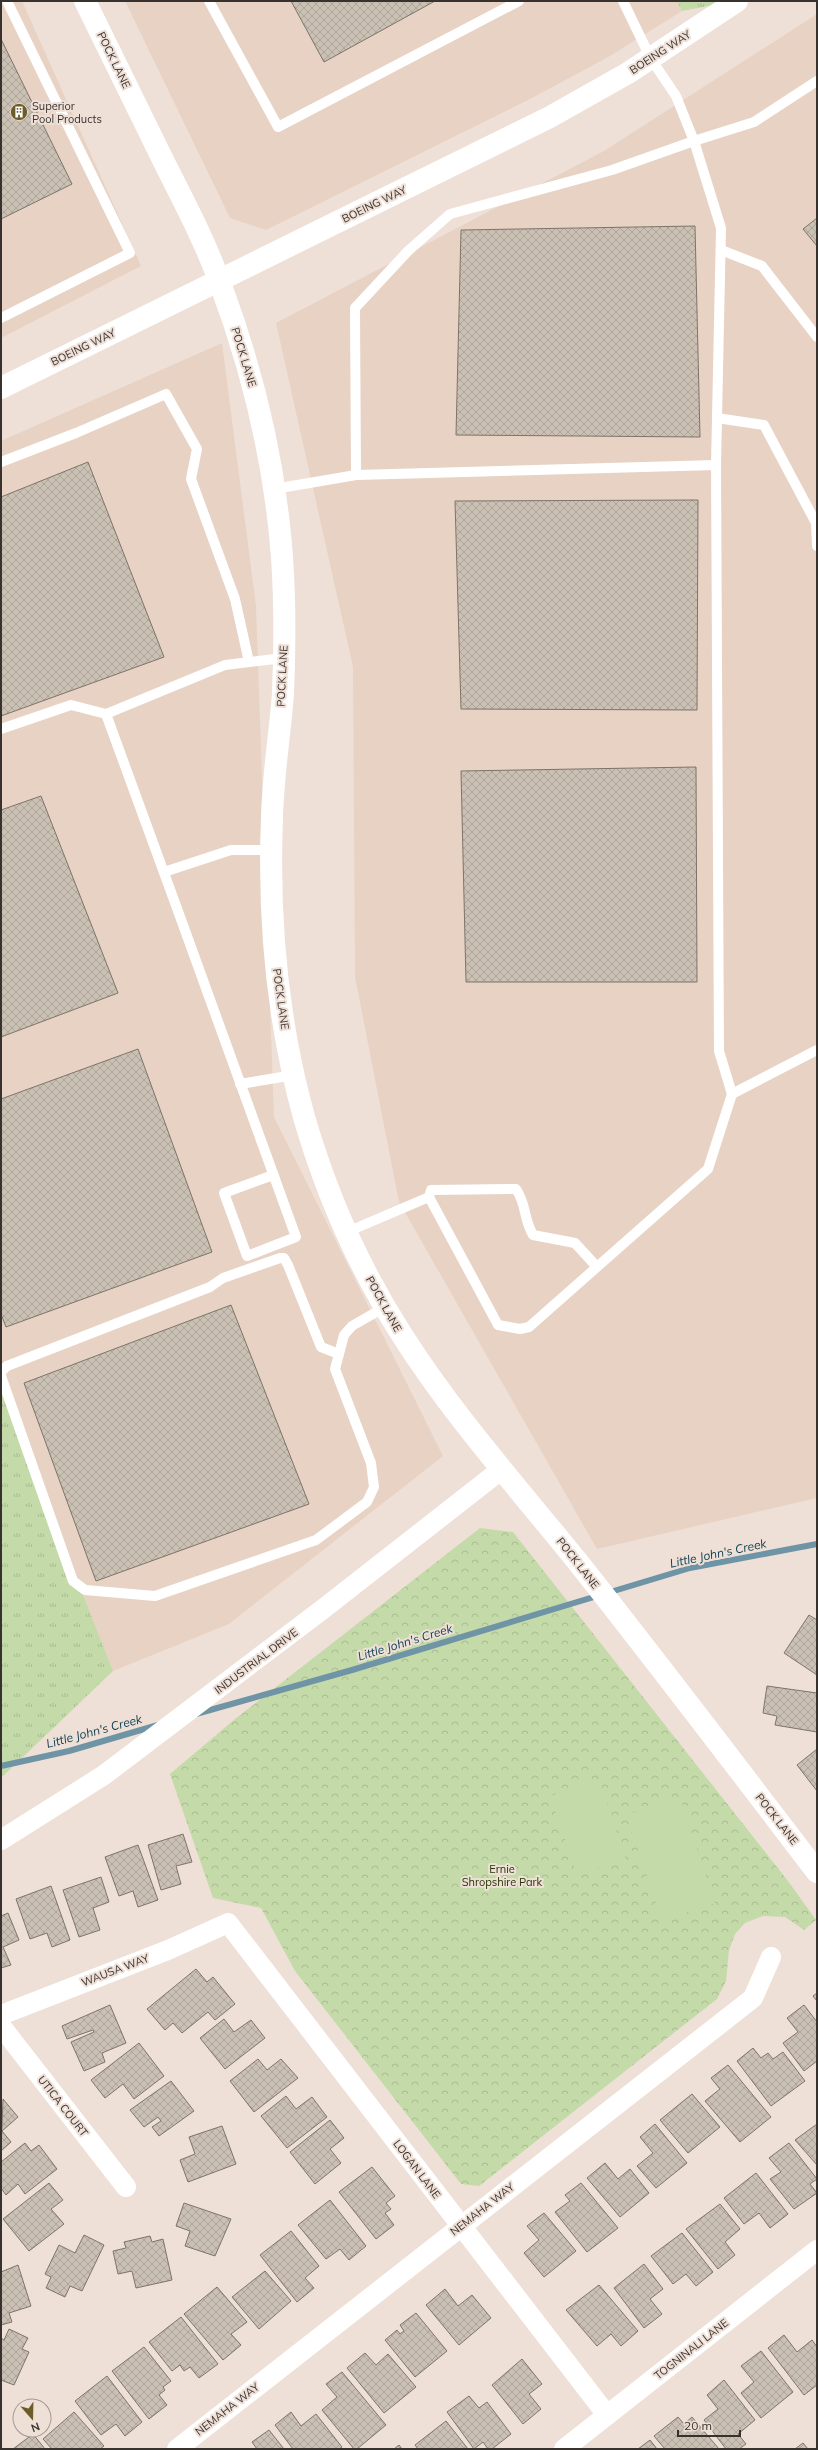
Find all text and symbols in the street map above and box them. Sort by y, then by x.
street label: BOEING WAY [627,27,693,77]
street label: POCK LANE [94,29,134,91]
place label: Superior Pool Products [32,99,102,126]
building icon: Superior Pool Products [9,102,29,122]
street label: BOEING WAY [339,182,409,226]
street label: BOEING WAY [48,325,118,369]
street label: POCK LANE [228,326,260,388]
street label: POCK LANE [273,645,291,707]
street label: POCK LANE [270,968,292,1030]
street label: POCK LANE [363,1274,405,1334]
street label: POCK LANE [554,1534,602,1592]
water label: Little John's Creek [668,1535,769,1571]
water label: Little John's Creek [356,1620,455,1664]
street label: INDUSTRIAL DRIVE [211,1625,301,1697]
water label: Little John's Creek [44,1711,144,1751]
street label: POCK LANE [753,1790,801,1848]
park label: Ernie Shropshire Park [462,1862,543,1889]
street label: WAUSA WAY [79,1951,151,1989]
street label: UTICA COURT [35,2073,91,2140]
street label: LOGAN LANE [390,2137,444,2201]
street label: NEMAHA WAY [447,2180,517,2238]
street label: TOGNINALI LANE [651,2316,731,2382]
street label: NEMAHA WAY [192,2380,262,2438]
north arrow [12,2398,52,2438]
scale bar [678,2412,740,2438]
text: 20 m [684,2418,712,2433]
text: N [29,2419,42,2435]

